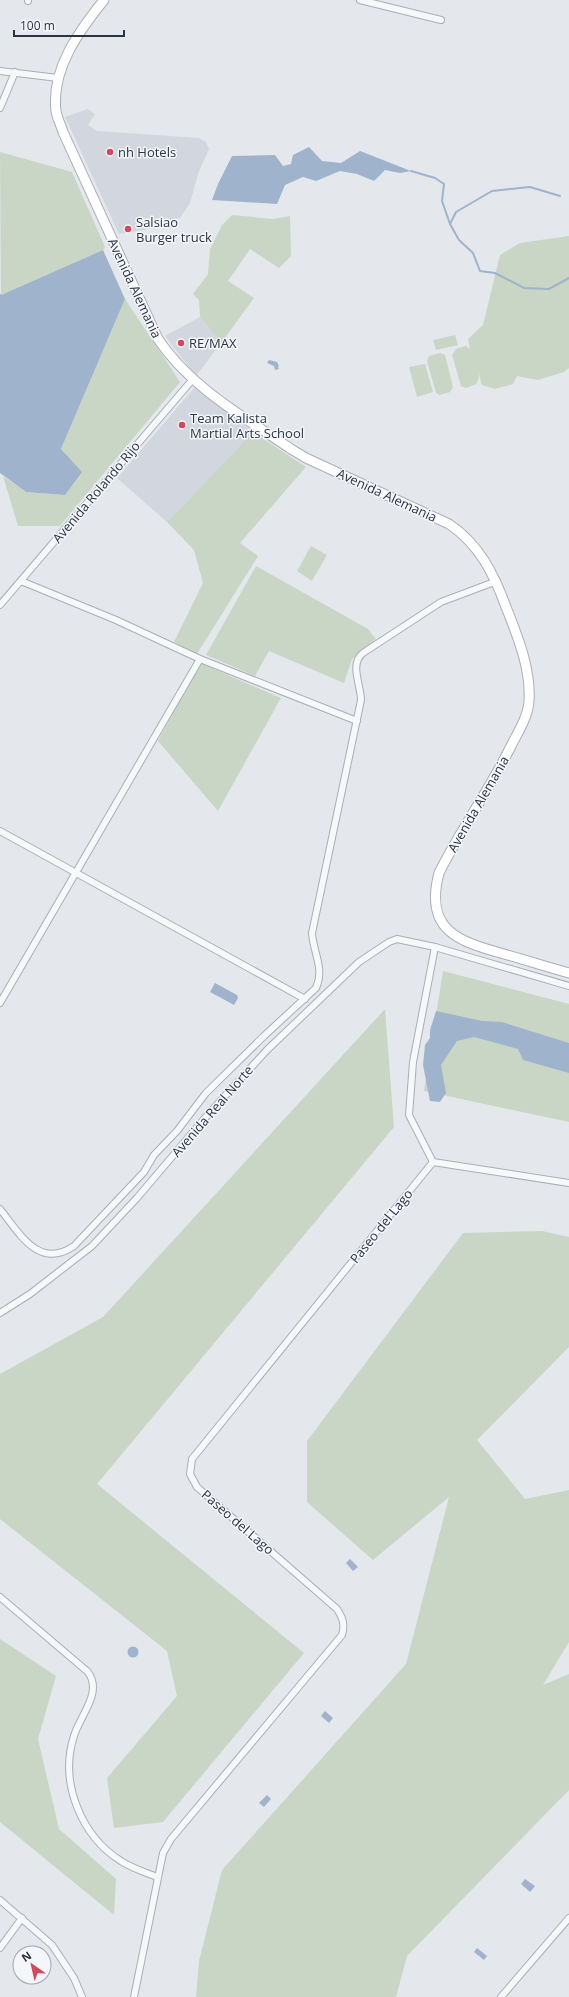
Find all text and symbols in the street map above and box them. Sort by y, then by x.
scale bar [14,12,124,38]
text: 100 m [20,17,55,34]
place label: nh Hotels [118,143,176,161]
marker: nh Hotels [105,147,115,157]
place label: Salsiao Burger truck [136,213,212,246]
marker: Salsiao Burger truck [123,224,133,234]
street label: Avenida Alemania [104,235,166,341]
place label: RE/MAX [189,334,237,352]
marker: RE/MAX [176,338,186,348]
place label: Team Kalista Martial Arts School [190,409,304,442]
marker: Team Kalista Martial Arts School [177,420,187,430]
street label: Avenida Rolando Rijo [48,437,144,547]
street label: Avenida Alemania [334,464,440,526]
street label: Avenida Alemania [443,753,513,855]
street label: Avenida Real Norte [167,1061,257,1161]
street label: Paseo del Lago [346,1185,417,1267]
street label: Paseo del Lago [198,1486,278,1559]
north arrow [12,1945,52,1985]
text: N [18,1948,34,1965]

